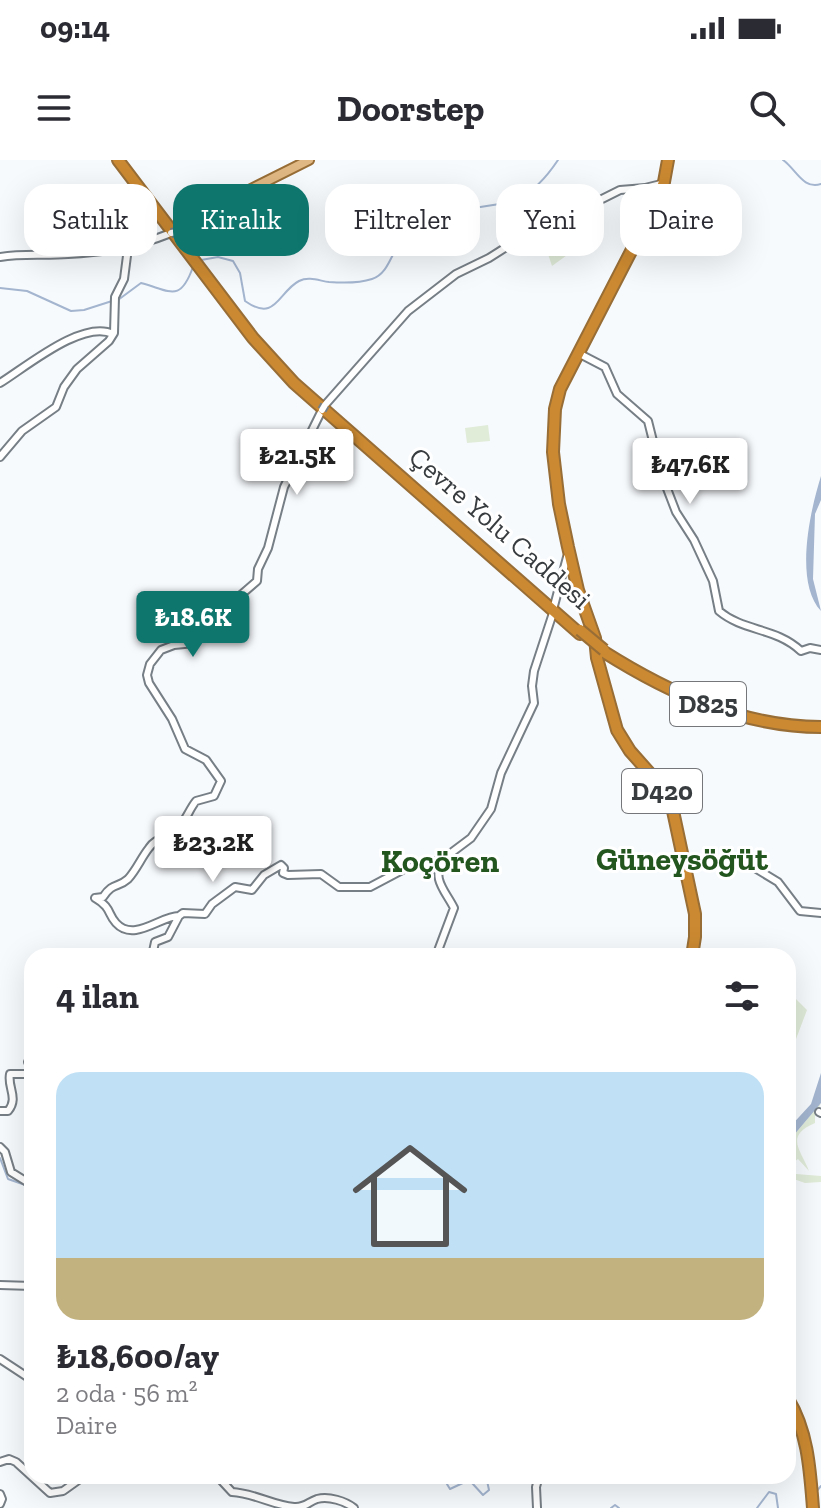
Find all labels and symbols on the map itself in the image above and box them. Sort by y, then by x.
pin: ₺21.5K [232,429,362,497]
pin: ₺47.6K [625,438,755,506]
street label: Çevre Yolu Caddesi [402,440,598,616]
pin: ₺18.6K [128,591,258,659]
road number: D825 [670,682,746,726]
road number: D420 [622,769,702,813]
pin: ₺23.2K [148,816,278,884]
district label: Güneysöğüt [596,840,768,878]
district label: Koçören [381,842,499,880]

